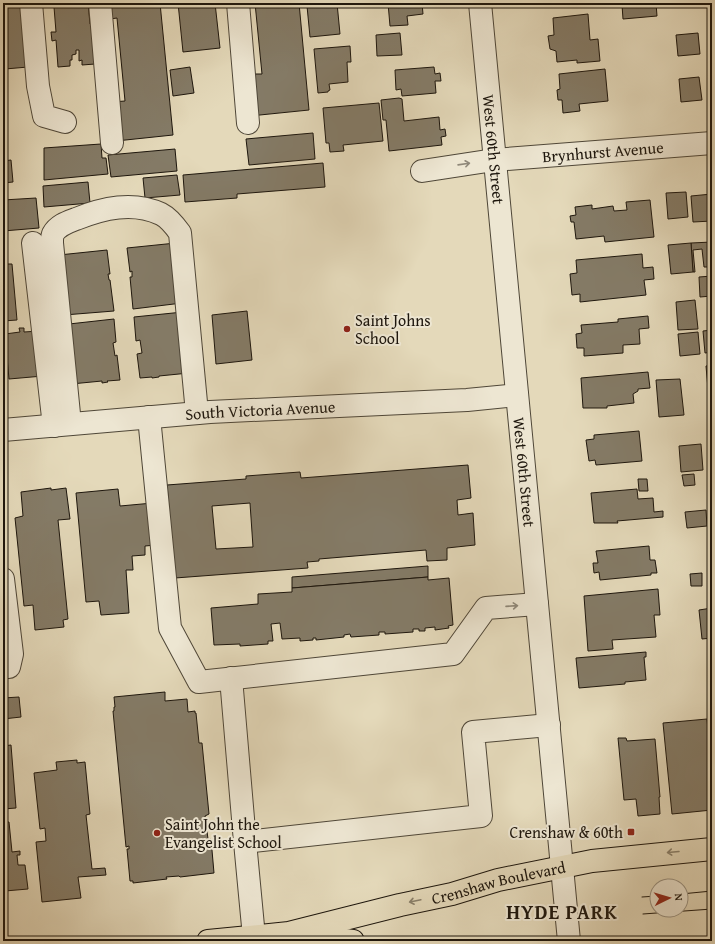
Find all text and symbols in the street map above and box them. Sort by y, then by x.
street label: West 60th Street [477,93,511,206]
street label: Brynhurst Avenue [541,135,664,168]
one-way arrow [457,160,470,168]
place label: Saint Johns School [355,308,431,350]
marker: Saint Johns School [342,324,352,334]
street label: South Victoria Avenue [184,394,336,426]
street label: West 60th Street [507,416,542,528]
one-way arrow [505,602,518,609]
place label: Saint John the Evangelist School [165,812,282,854]
place label: Crenshaw & 60th [510,820,623,844]
marker: Crenshaw & 60th [626,827,636,837]
marker: Saint John the Evangelist School [152,828,162,838]
one-way arrow [667,849,680,856]
street label: Crenshaw Boulevard [429,855,568,910]
north arrow [649,878,689,918]
text: N [671,893,687,902]
district label: HYDE PARK [506,897,618,926]
one-way arrow [409,898,422,906]

